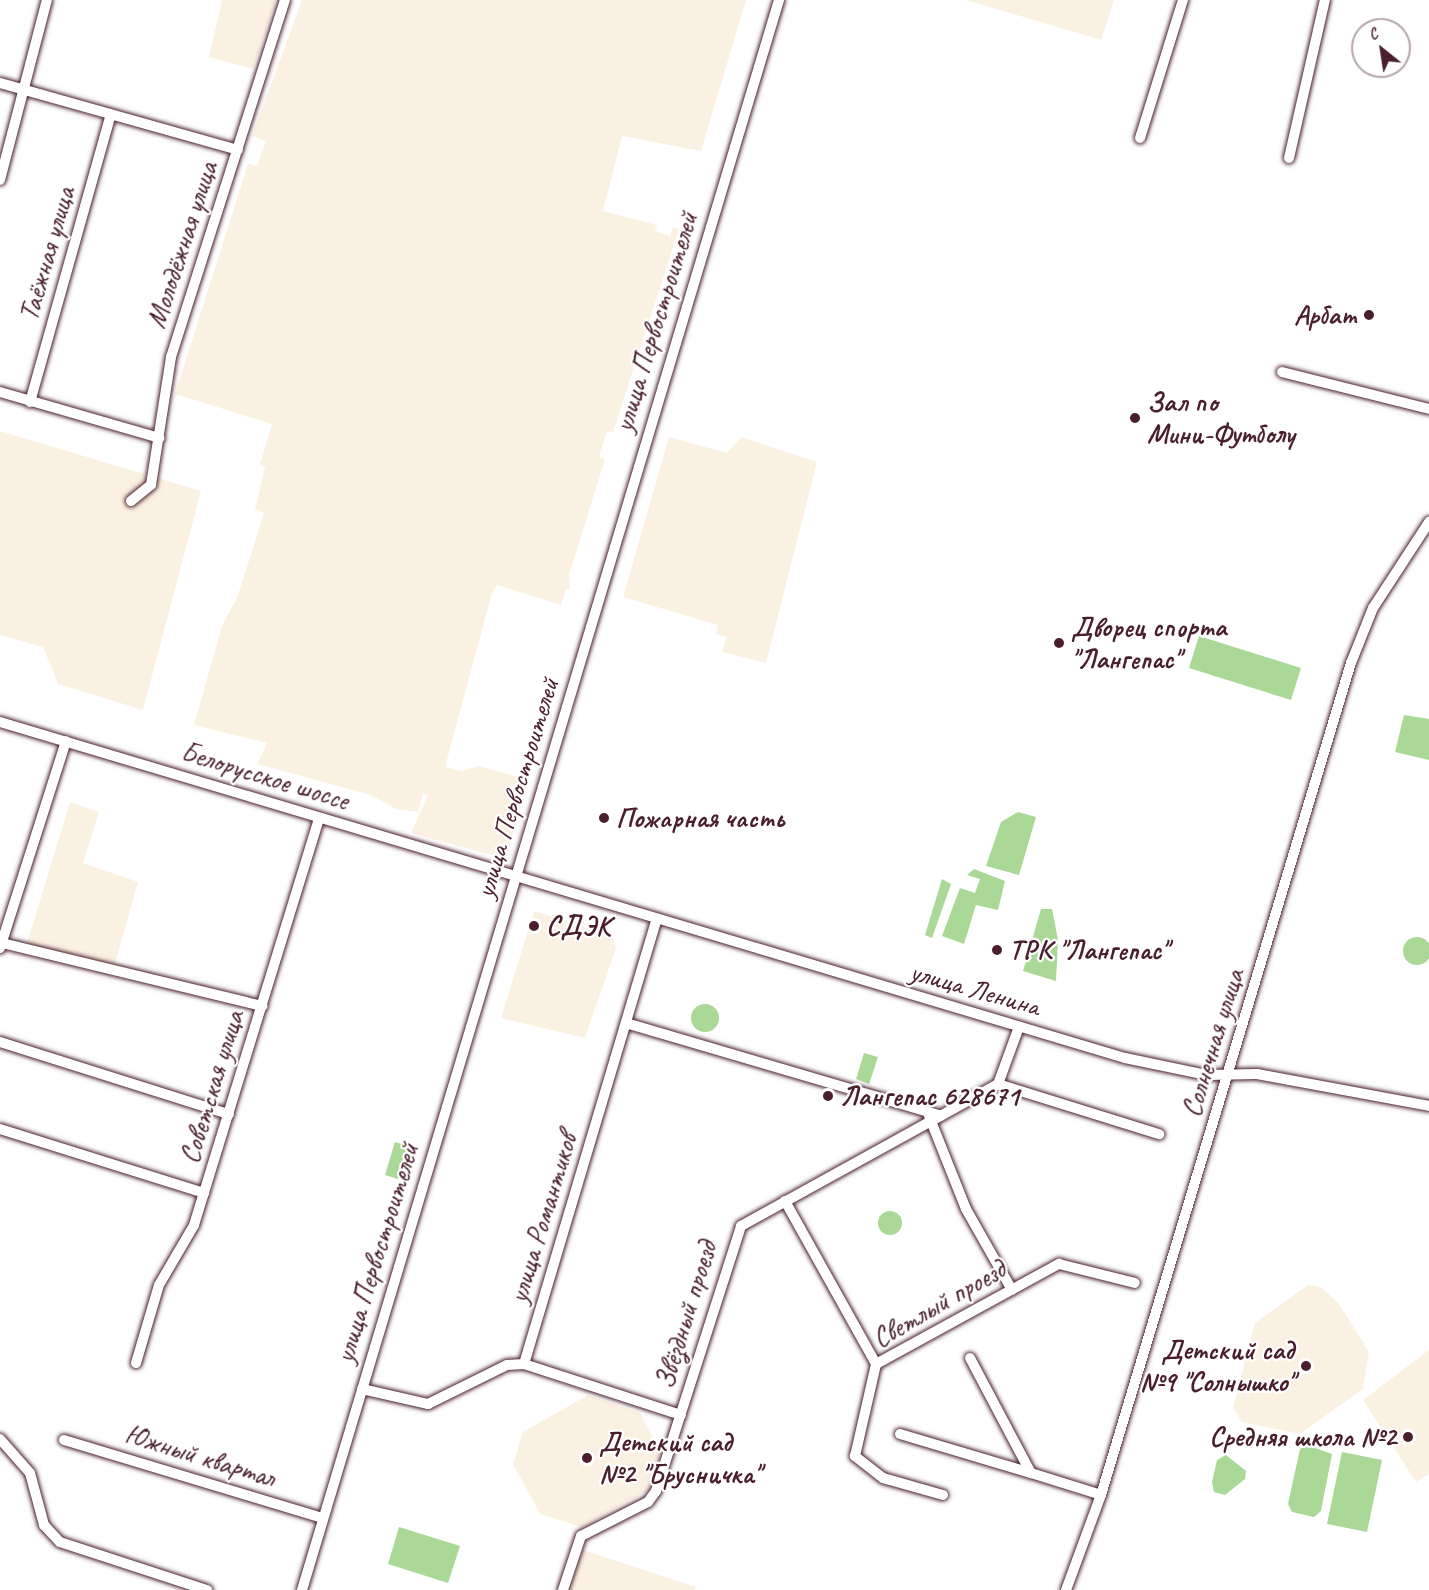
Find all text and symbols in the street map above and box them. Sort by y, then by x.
north arrow [1351,18,1411,78]
text: С [1365,24,1381,45]
street label: Молодёжная улица [139,157,225,333]
street label: Таёжная улица [12,182,82,326]
street label: улица Первостроителей [607,209,705,435]
place label: Арбат [1294,298,1357,332]
marker: Арбат [1362,308,1376,322]
place label: Зал по Мини-Футболу [1147,385,1294,451]
marker: Зал по Мини-Футболу [1128,411,1142,425]
place label: Дворец спорта "Лангепас" [1071,610,1224,676]
marker: Дворец спорта "Лангепас" [1052,636,1066,650]
street label: улица Первостроителей [468,675,566,901]
street label: Белорусское шоссе [176,734,354,818]
place label: Пожарная часть [616,801,784,835]
marker: Пожарная часть [597,811,611,825]
place label: СДЭК [546,909,610,943]
marker: СДЭК [527,919,541,933]
place label: ТРК "Лангепас" [1009,933,1168,967]
marker: ТРК "Лангепас" [990,943,1004,957]
street label: улица Ленина [907,955,1043,1023]
street label: Солнечная улица [1174,964,1252,1122]
street label: Советская улица [172,1005,252,1169]
place label: Лангепас 628671 [840,1079,1019,1113]
marker: Лангепас 628671 [821,1089,835,1103]
street label: улица Романтиков [502,1130,584,1306]
street label: улица Первостроителей [328,1140,426,1366]
street label: Звёздный проезд [648,1237,724,1393]
street label: Светлый проезд [867,1252,1011,1356]
place label: Детский сад №9 "Солнышко" [1140,1333,1294,1399]
marker: Детский сад №9 "Солнышко" [1299,1359,1313,1373]
street label: Южный квартал [121,1417,279,1495]
place label: Средняя школа №2 [1209,1420,1396,1454]
place label: Детский сад №2 "Брусничка" [599,1425,760,1491]
marker: Средняя школа №2 [1401,1430,1415,1444]
marker: Детский сад №2 "Брусничка" [580,1451,594,1465]

